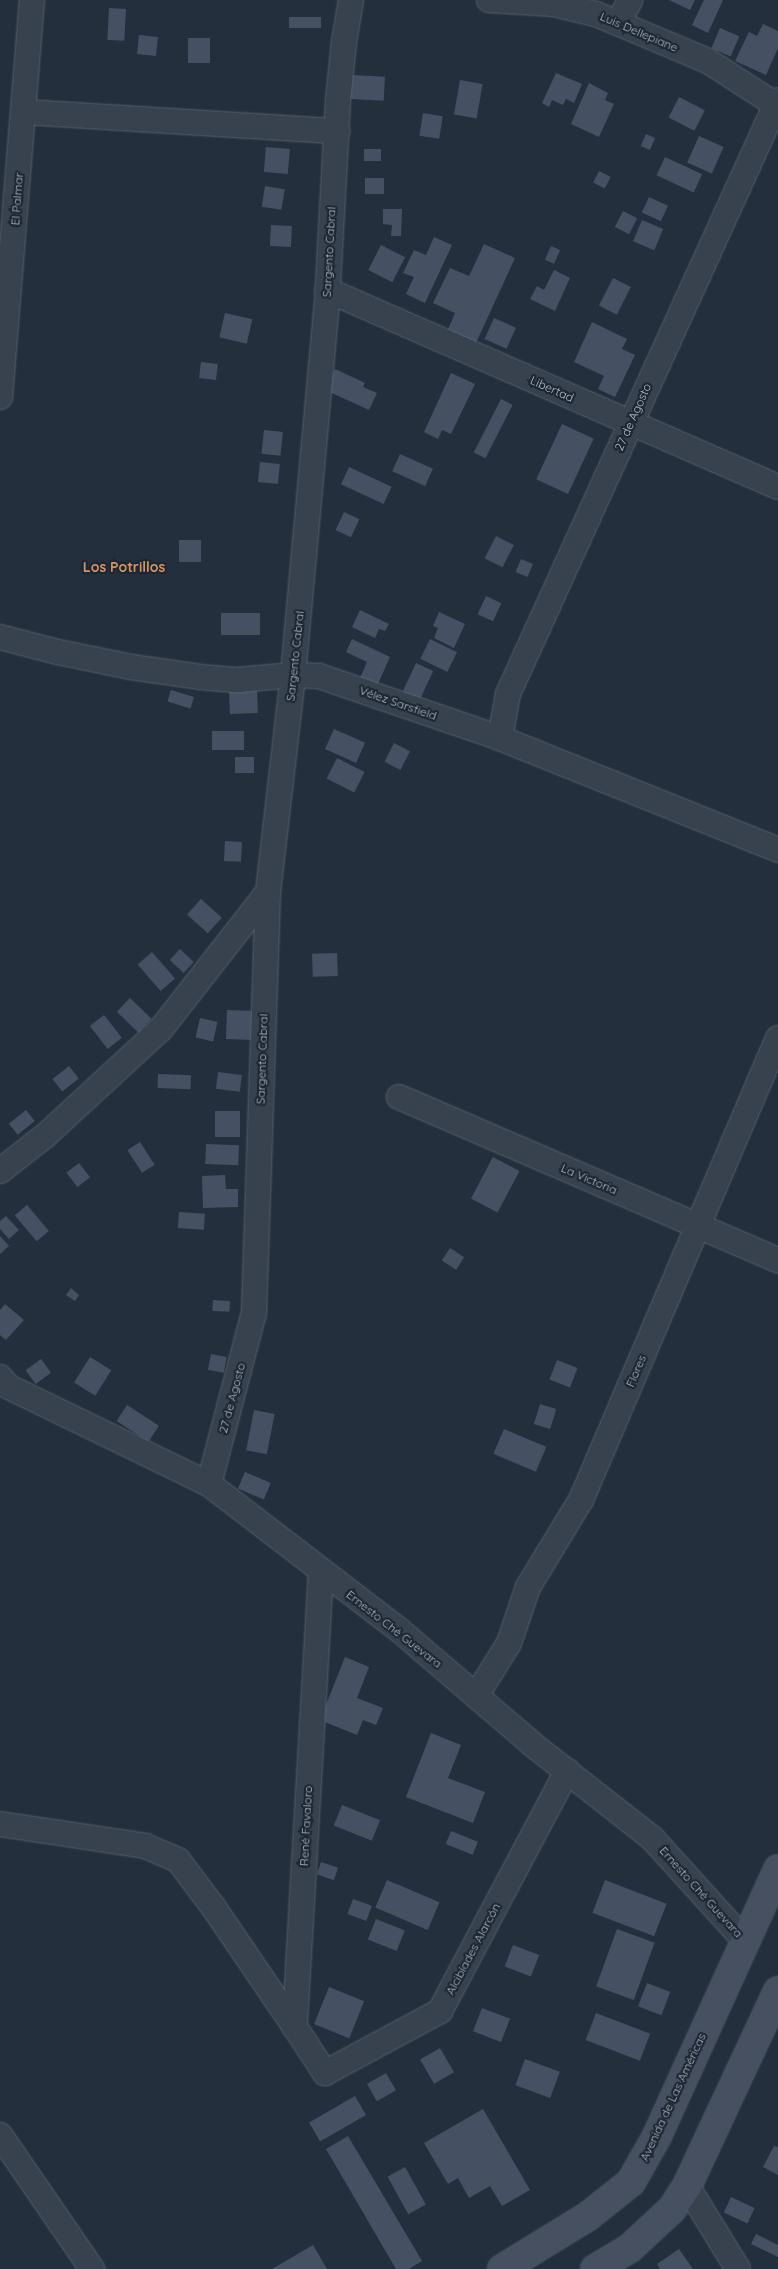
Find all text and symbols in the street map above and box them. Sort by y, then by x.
street label: Luis Dellepiane [598,9,680,55]
street label: El Palmar [8,172,26,226]
street label: Sargento Cabral [319,206,339,298]
street label: Libertad [528,373,576,405]
street label: 27 de Agosto [612,381,654,453]
district label: Los Potrillos [83,559,165,575]
street label: Sargento Cabral [283,610,307,702]
street label: Vélez Sarsfield [357,683,439,723]
street label: Sargento Cabral [253,1013,271,1105]
street label: La Victoria [559,1161,619,1197]
street label: Flores [623,1353,649,1389]
street label: 27 de Agosto [216,1361,248,1435]
street label: Ernesto Ché Guevara [343,1587,445,1671]
street label: René Favaloro [297,1785,315,1867]
street label: Ernesto Ché Guevara [656,1844,746,1940]
street label: Alcibíades Alarcón [443,1901,503,1997]
street label: Avenida de Las Américas [637,2031,709,2163]

